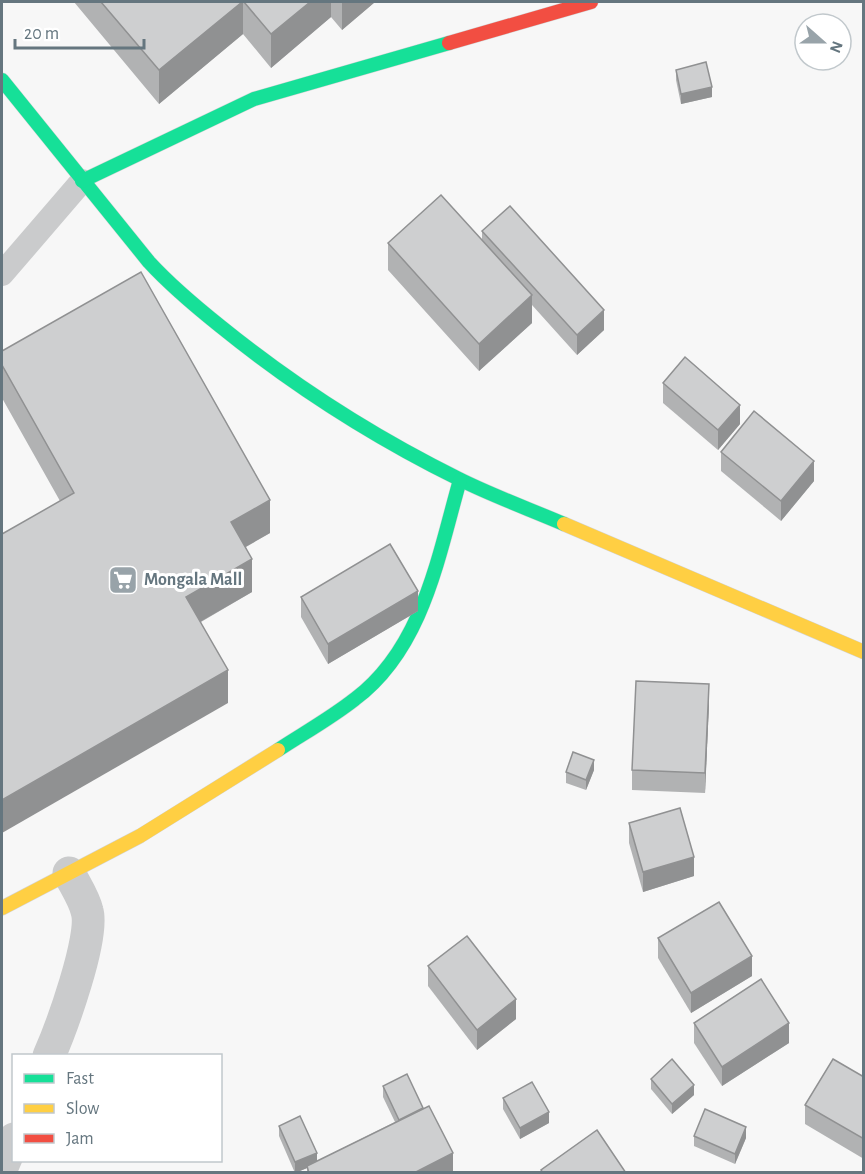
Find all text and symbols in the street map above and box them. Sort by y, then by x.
scale bar [15,12,144,50]
north arrow [793,12,853,72]
text: 20 m [24,25,59,43]
text: N [827,39,846,55]
supermarket icon: Mongala Mall [107,564,139,596]
place label: Mongala Mall [144,571,242,589]
legend [12,1054,222,1162]
text: Fast [66,1070,94,1088]
text: Slow [66,1100,99,1118]
text: Jam [66,1130,94,1148]

